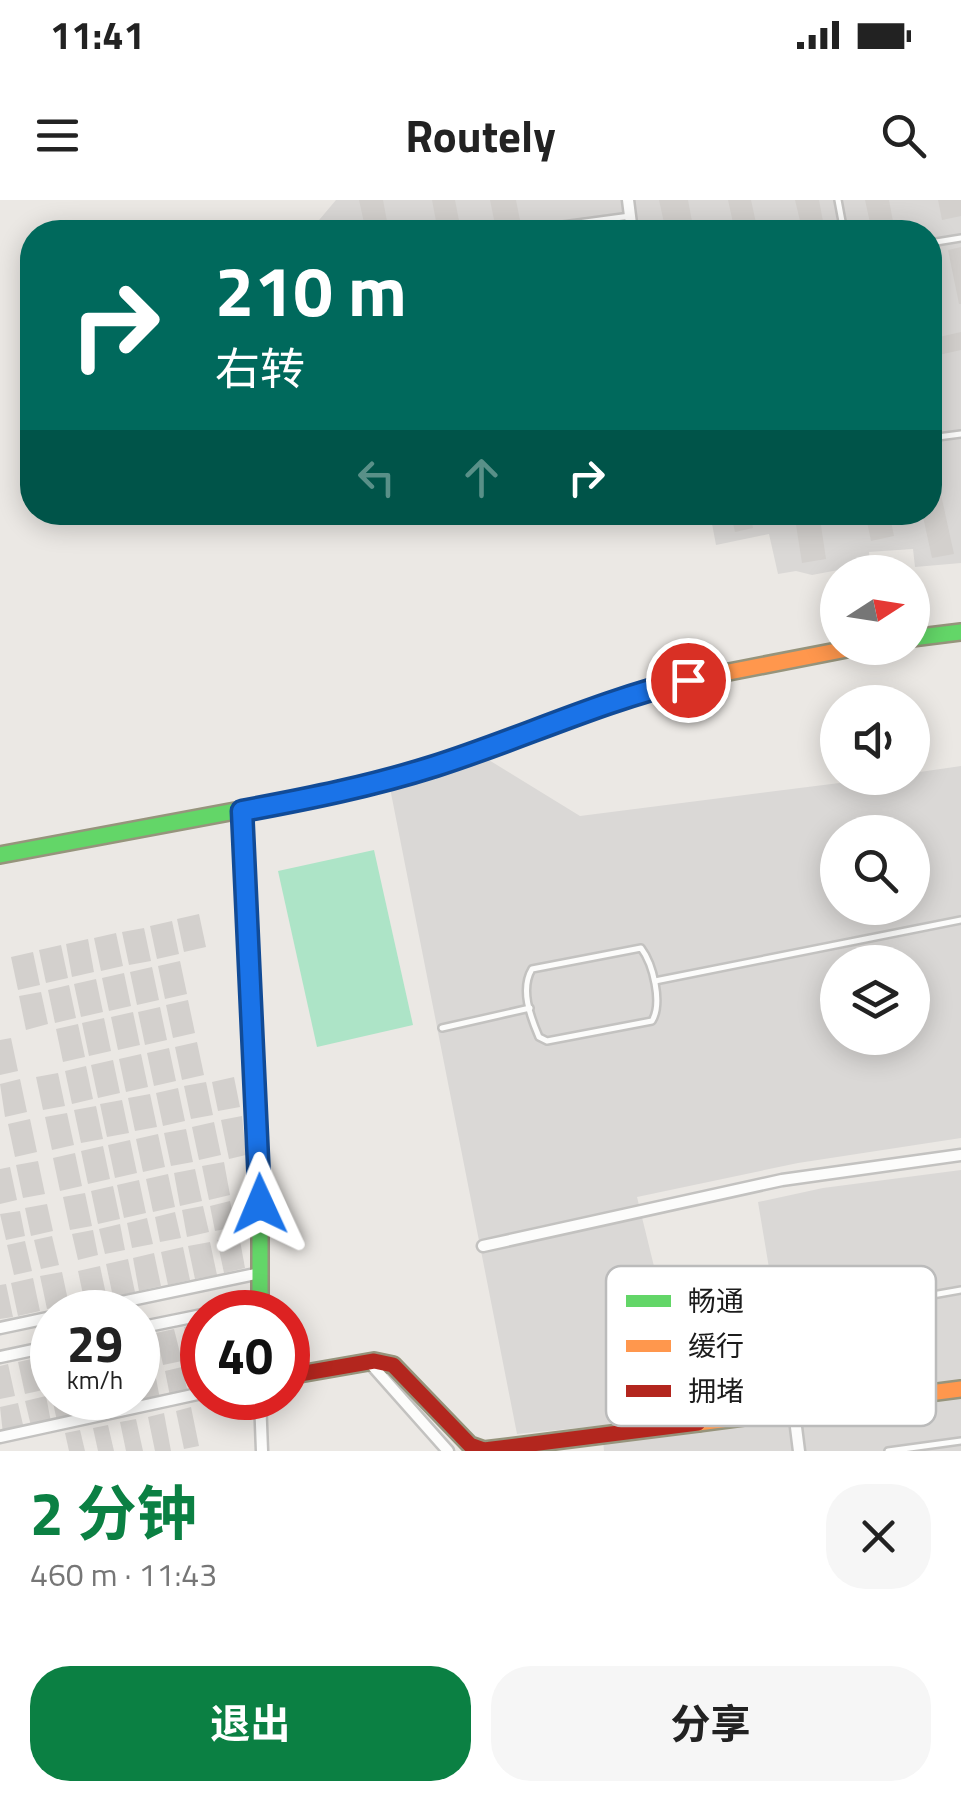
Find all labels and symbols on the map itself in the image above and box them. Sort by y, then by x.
north arrow [820,555,930,665]
pin [646,638,731,723]
position arrow [208,1152,312,1256]
legend [606,1266,936,1426]
text: 畅通 [688,1279,744,1322]
speed limit sign: 40 [180,1290,310,1420]
text: 缓行 [688,1324,744,1367]
text: 拥堵 [688,1369,744,1412]

